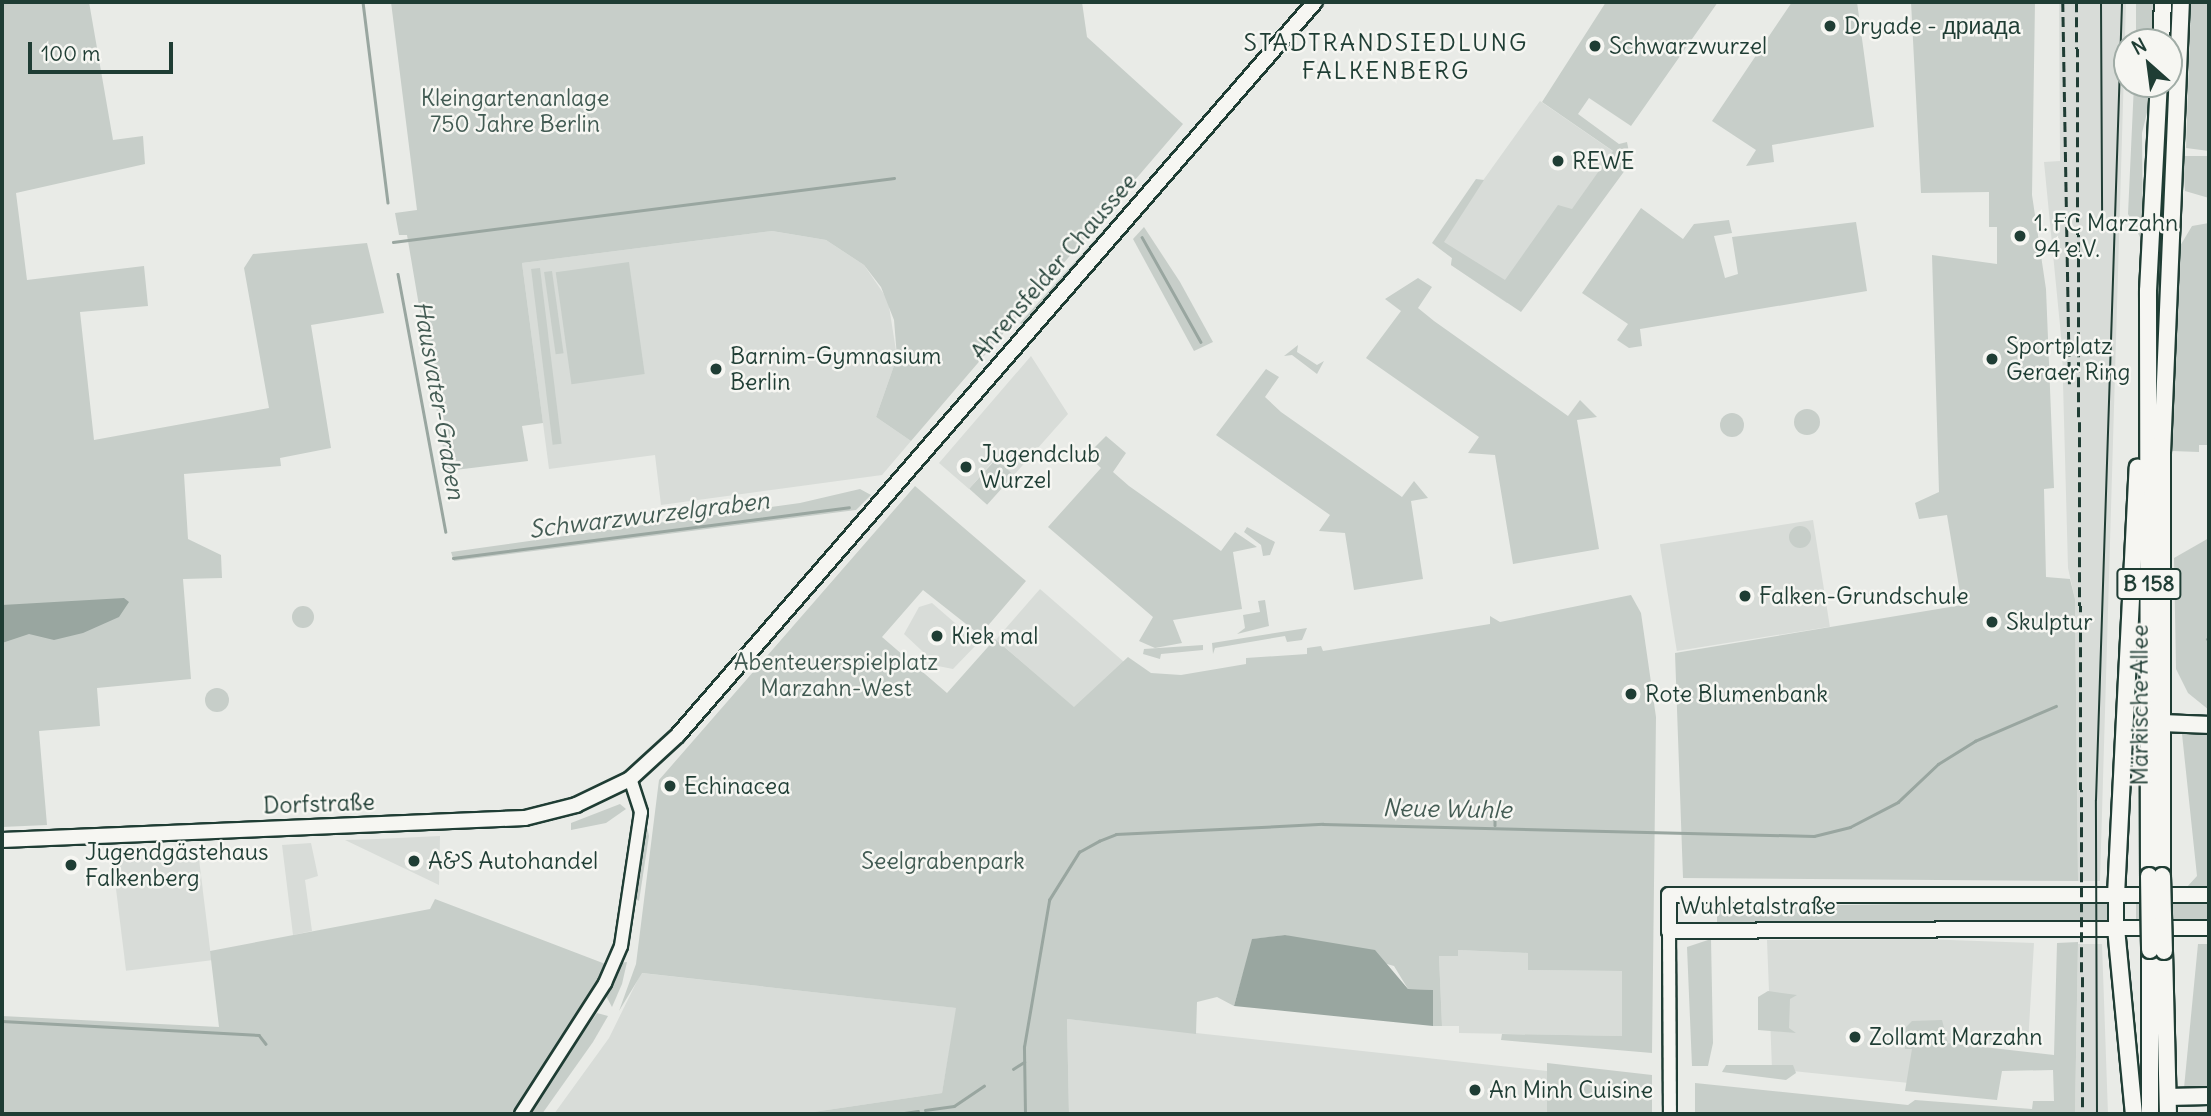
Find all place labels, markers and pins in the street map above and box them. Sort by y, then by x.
place label: Dryade - дриада [1844,12,2020,40]
marker: Dryade - дриада [1822,18,1838,34]
place label: Schwarzwurzel [1609,32,1767,60]
marker: Schwarzwurzel [1587,38,1603,54]
place label: REWE [1572,147,1635,175]
marker: REWE [1550,153,1566,169]
place label: 1. FC Marzahn 94 e.V. [2034,209,2178,263]
marker: 1. FC Marzahn 94 e.V. [2012,228,2028,244]
place label: Sportplatz Geraer Ring [2006,332,2130,386]
place label: Barnim-Gymnasium Berlin [730,342,941,396]
marker: Sportplatz Geraer Ring [1984,351,2000,367]
marker: Barnim-Gymnasium Berlin [708,361,724,377]
place label: Jugendclub Wurzel [980,440,1100,494]
marker: Jugendclub Wurzel [958,459,974,475]
place label: Falken-Grundschule [1759,582,1969,610]
marker: Falken-Grundschule [1737,588,1753,604]
place label: Skulptur [2006,608,2093,636]
marker: Skulptur [1984,614,2000,630]
place label: Kiek mal [951,622,1038,650]
marker: Kiek mal [929,628,945,644]
place label: Rote Blumenbank [1645,680,1828,708]
marker: Rote Blumenbank [1623,686,1639,702]
place label: Echinacea [684,772,790,800]
marker: Echinacea [662,778,678,794]
place label: Jugendgästehaus Falkenberg [85,838,269,892]
place label: A&S Autohandel [428,847,598,875]
marker: A&S Autohandel [406,853,422,869]
marker: Jugendgästehaus Falkenberg [63,857,79,873]
place label: Zollamt Marzahn [1869,1023,2043,1051]
marker: Zollamt Marzahn [1847,1029,1863,1045]
place label: An Minh Cuisine [1489,1076,1653,1104]
marker: An Minh Cuisine [1467,1082,1483,1098]

